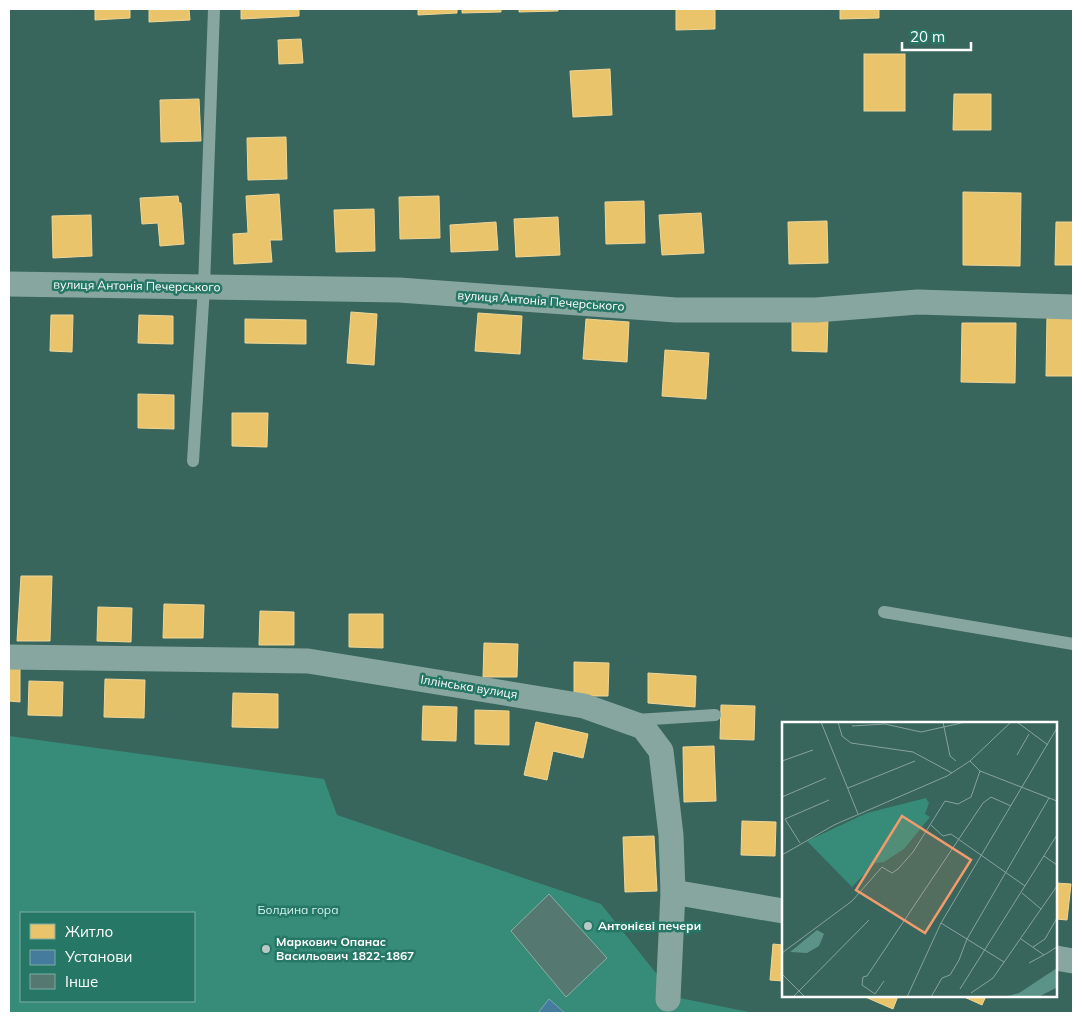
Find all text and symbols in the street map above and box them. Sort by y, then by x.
scale bar [902,20,971,52]
text: 20 m [910,27,945,46]
street label: вулиця Антонія Печерського [53,277,221,294]
street label: вулиця Антонія Печерського [457,287,625,314]
street label: Іллінська вулиця [420,671,519,702]
inset map [782,722,1057,997]
park label: Болдина гора [257,902,339,917]
legend [20,912,195,1002]
place label: Антонієві печери [598,918,701,933]
marker: Антонієві печери [582,920,594,932]
text: Житло [65,922,113,941]
place label: Маркович Опанас Васильович 1822-1867 [276,934,414,963]
marker: Маркович Опанас Васильович 1822-1867 [260,943,272,955]
text: Установи [64,947,133,966]
text: Інше [65,972,98,991]

